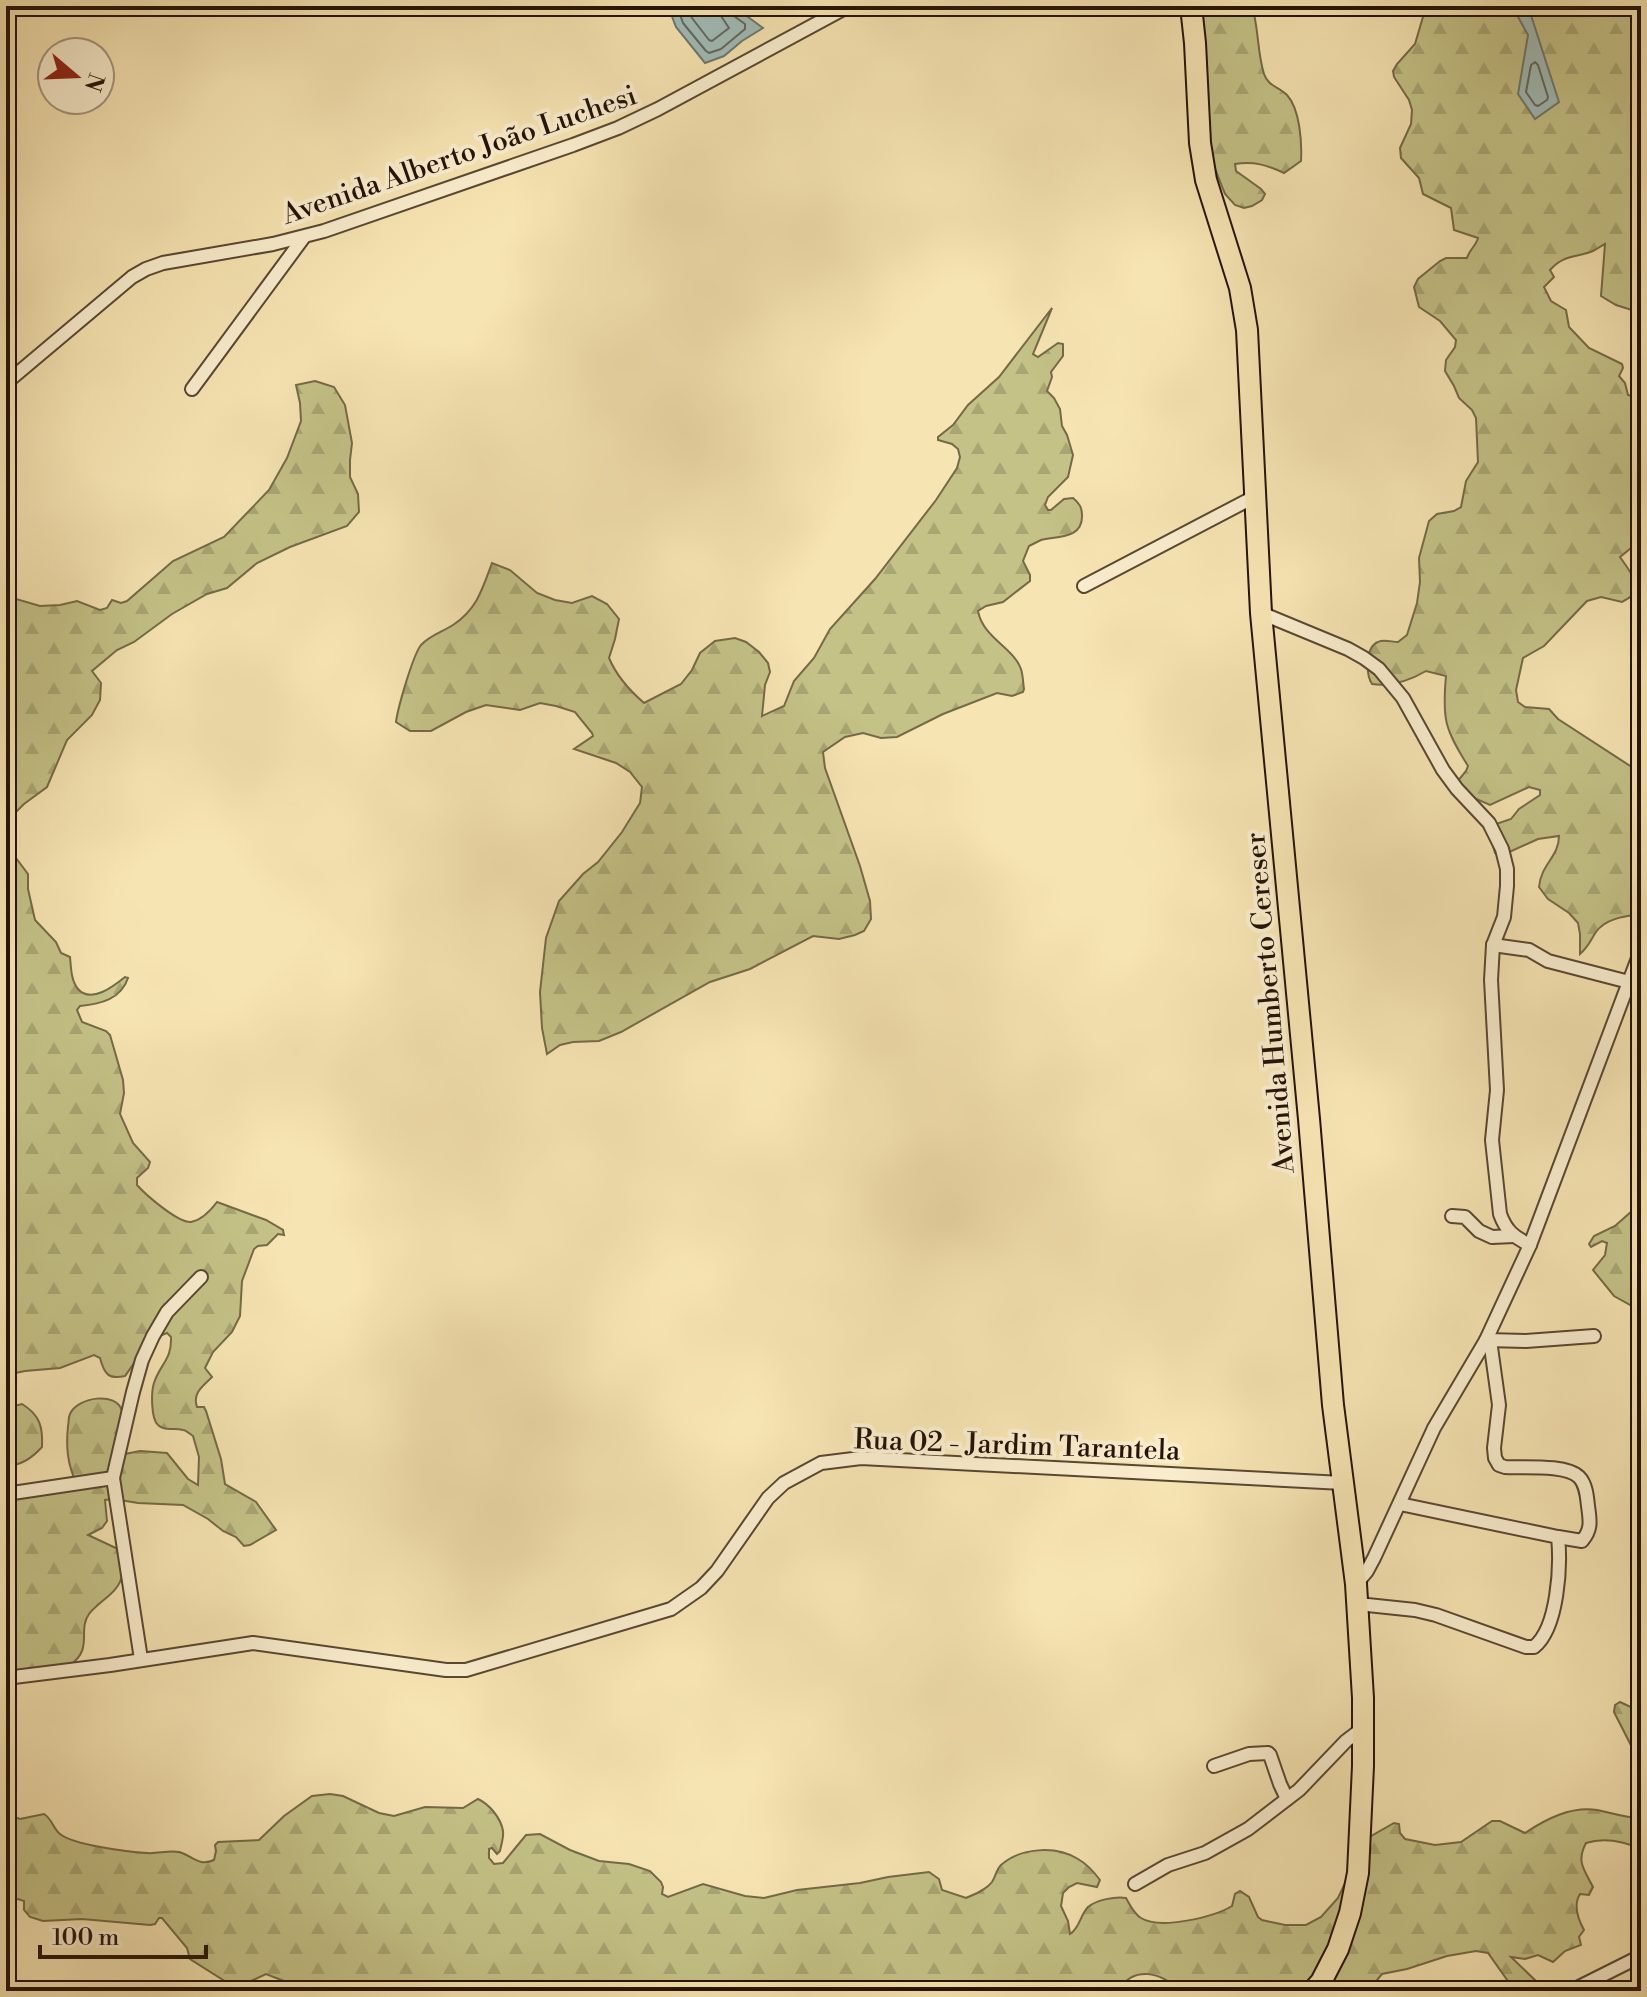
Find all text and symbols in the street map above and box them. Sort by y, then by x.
north arrow [36,36,116,116]
text: N [78,69,109,95]
street label: Avenida Alberto João Luchesi [277,78,642,233]
street label: Avenida Humberto Cereser [1238,831,1303,1176]
street label: Rua 02 - Jardim Tarantela [853,1422,1182,1469]
scale bar [40,1909,206,1959]
text: 100 m [52,1923,119,1953]

